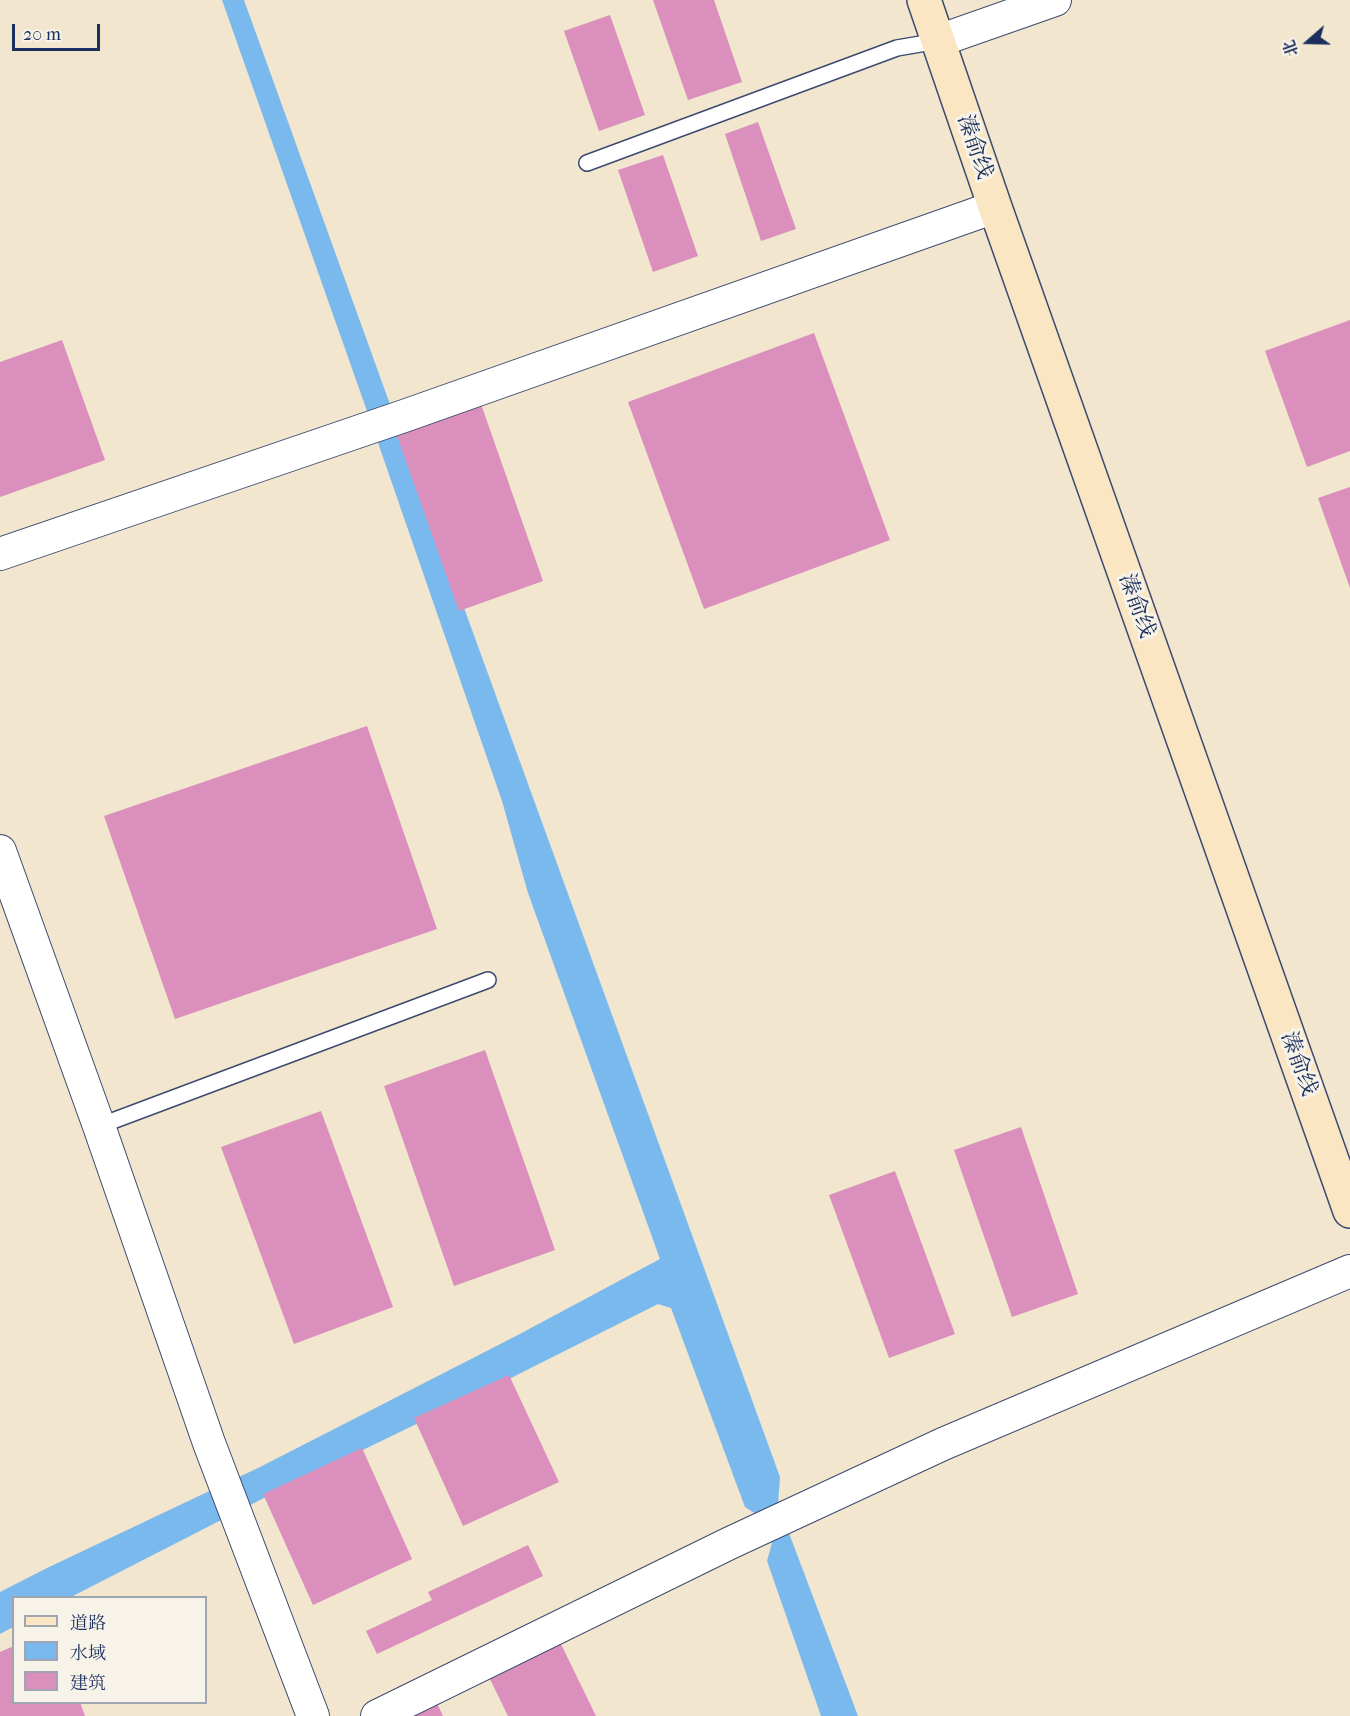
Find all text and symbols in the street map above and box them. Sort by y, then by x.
scale bar [15,12,104,50]
north arrow [1278,12,1338,72]
text: 20 m [23,24,61,45]
text: 北 [1279,38,1302,59]
street label: 溱俞线 [951,112,997,182]
street label: 溱俞线 [1112,570,1160,642]
street label: 溱俞线 [1274,1028,1322,1100]
legend [12,1596,207,1704]
text: 道路 [70,1613,106,1634]
text: 水域 [70,1643,106,1664]
text: 建筑 [70,1673,106,1694]

